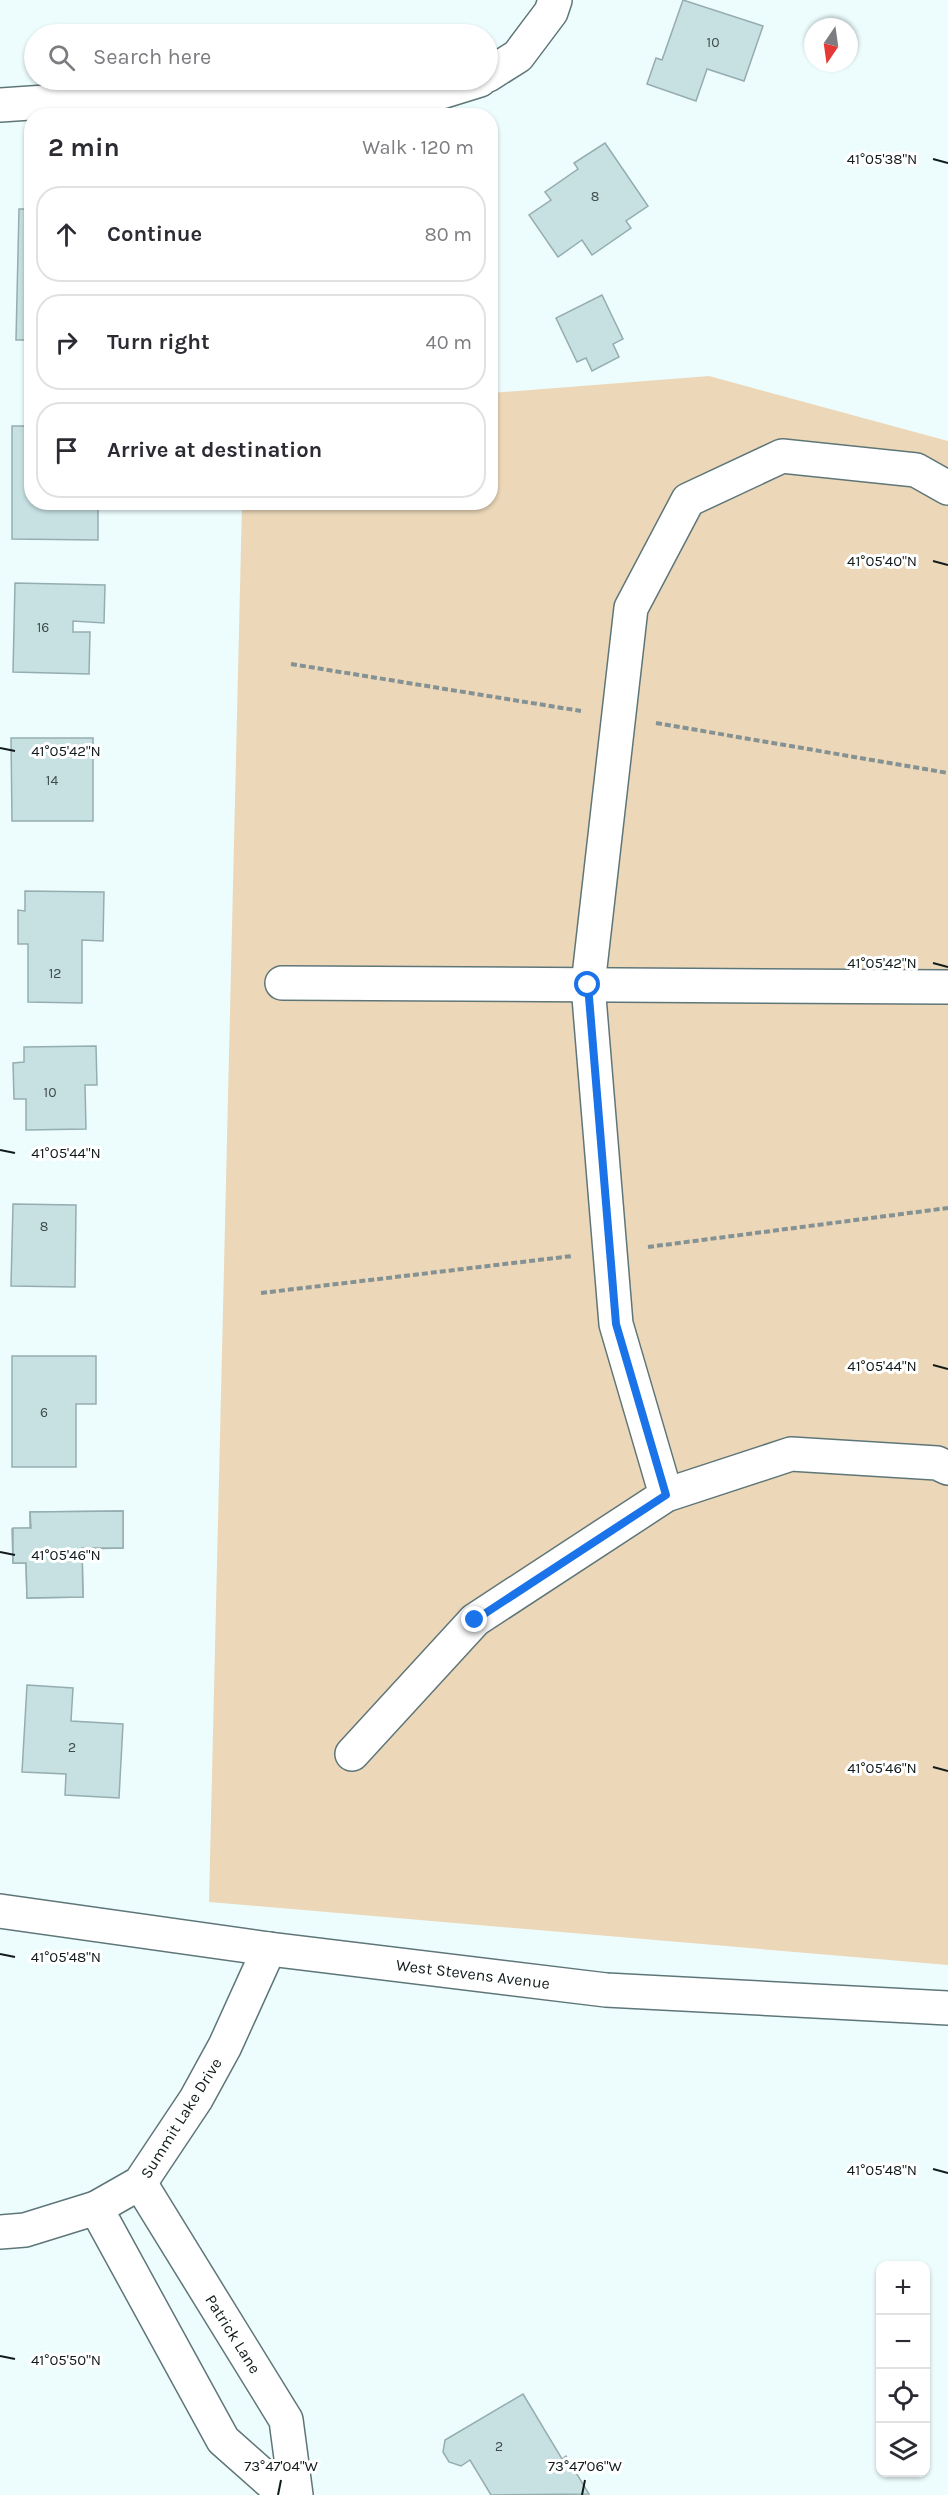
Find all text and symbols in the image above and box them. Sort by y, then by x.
north arrow [804,18,858,72]
search box [24,24,498,90]
house number: 10 [707,34,719,51]
icon: search [45,41,78,74]
text: Search here [93,44,211,70]
text: 2 min [48,132,120,163]
text: Walk · 120 m [362,136,474,159]
text: 41°05'38"N [847,150,917,168]
house number: 8 [591,188,599,205]
icon: ahead [50,218,83,251]
text: Continue [107,221,202,247]
text: 80 m [424,223,472,246]
icon: right [50,326,83,359]
text: Turn right [107,329,210,355]
text: 40 m [426,331,472,354]
icon: arrive [50,434,83,467]
text: Arrive at destination [107,437,322,463]
text: 41°05'40"N [847,552,917,570]
house number: 16 [37,619,49,636]
text: 41°05'42"N [31,742,101,760]
house number: 14 [46,772,58,789]
text: 41°05'42"N [847,954,917,972]
house number: 12 [49,965,61,982]
route start [574,971,600,997]
house number: 10 [44,1084,56,1101]
text: 41°05'44"N [31,1144,101,1162]
house number: 8 [40,1218,48,1235]
text: 41°05'44"N [847,1357,917,1375]
house number: 6 [40,1404,48,1421]
text: 41°05'46"N [31,1546,101,1564]
route end [461,1606,487,1632]
house number: 2 [68,1739,76,1756]
text: 41°05'46"N [847,1759,917,1777]
text: 41°05'48"N [31,1948,101,1966]
street label: West Stevens Avenue [395,1955,551,1993]
street label: Summit Lake Drive [136,2054,226,2182]
text: 41°05'48"N [847,2161,917,2179]
map controls [876,2261,930,2477]
button: + [876,2261,930,2315]
street label: Patrick Lane [201,2291,265,2377]
button: − [876,2315,930,2369]
text: 41°05'50"N [31,2351,101,2369]
button: locate [876,2369,930,2423]
button: layers [876,2423,930,2477]
house number: 2 [495,2438,503,2455]
text: 73°47'04"W [244,2457,318,2475]
text: 73°47'06"W [548,2457,623,2475]

